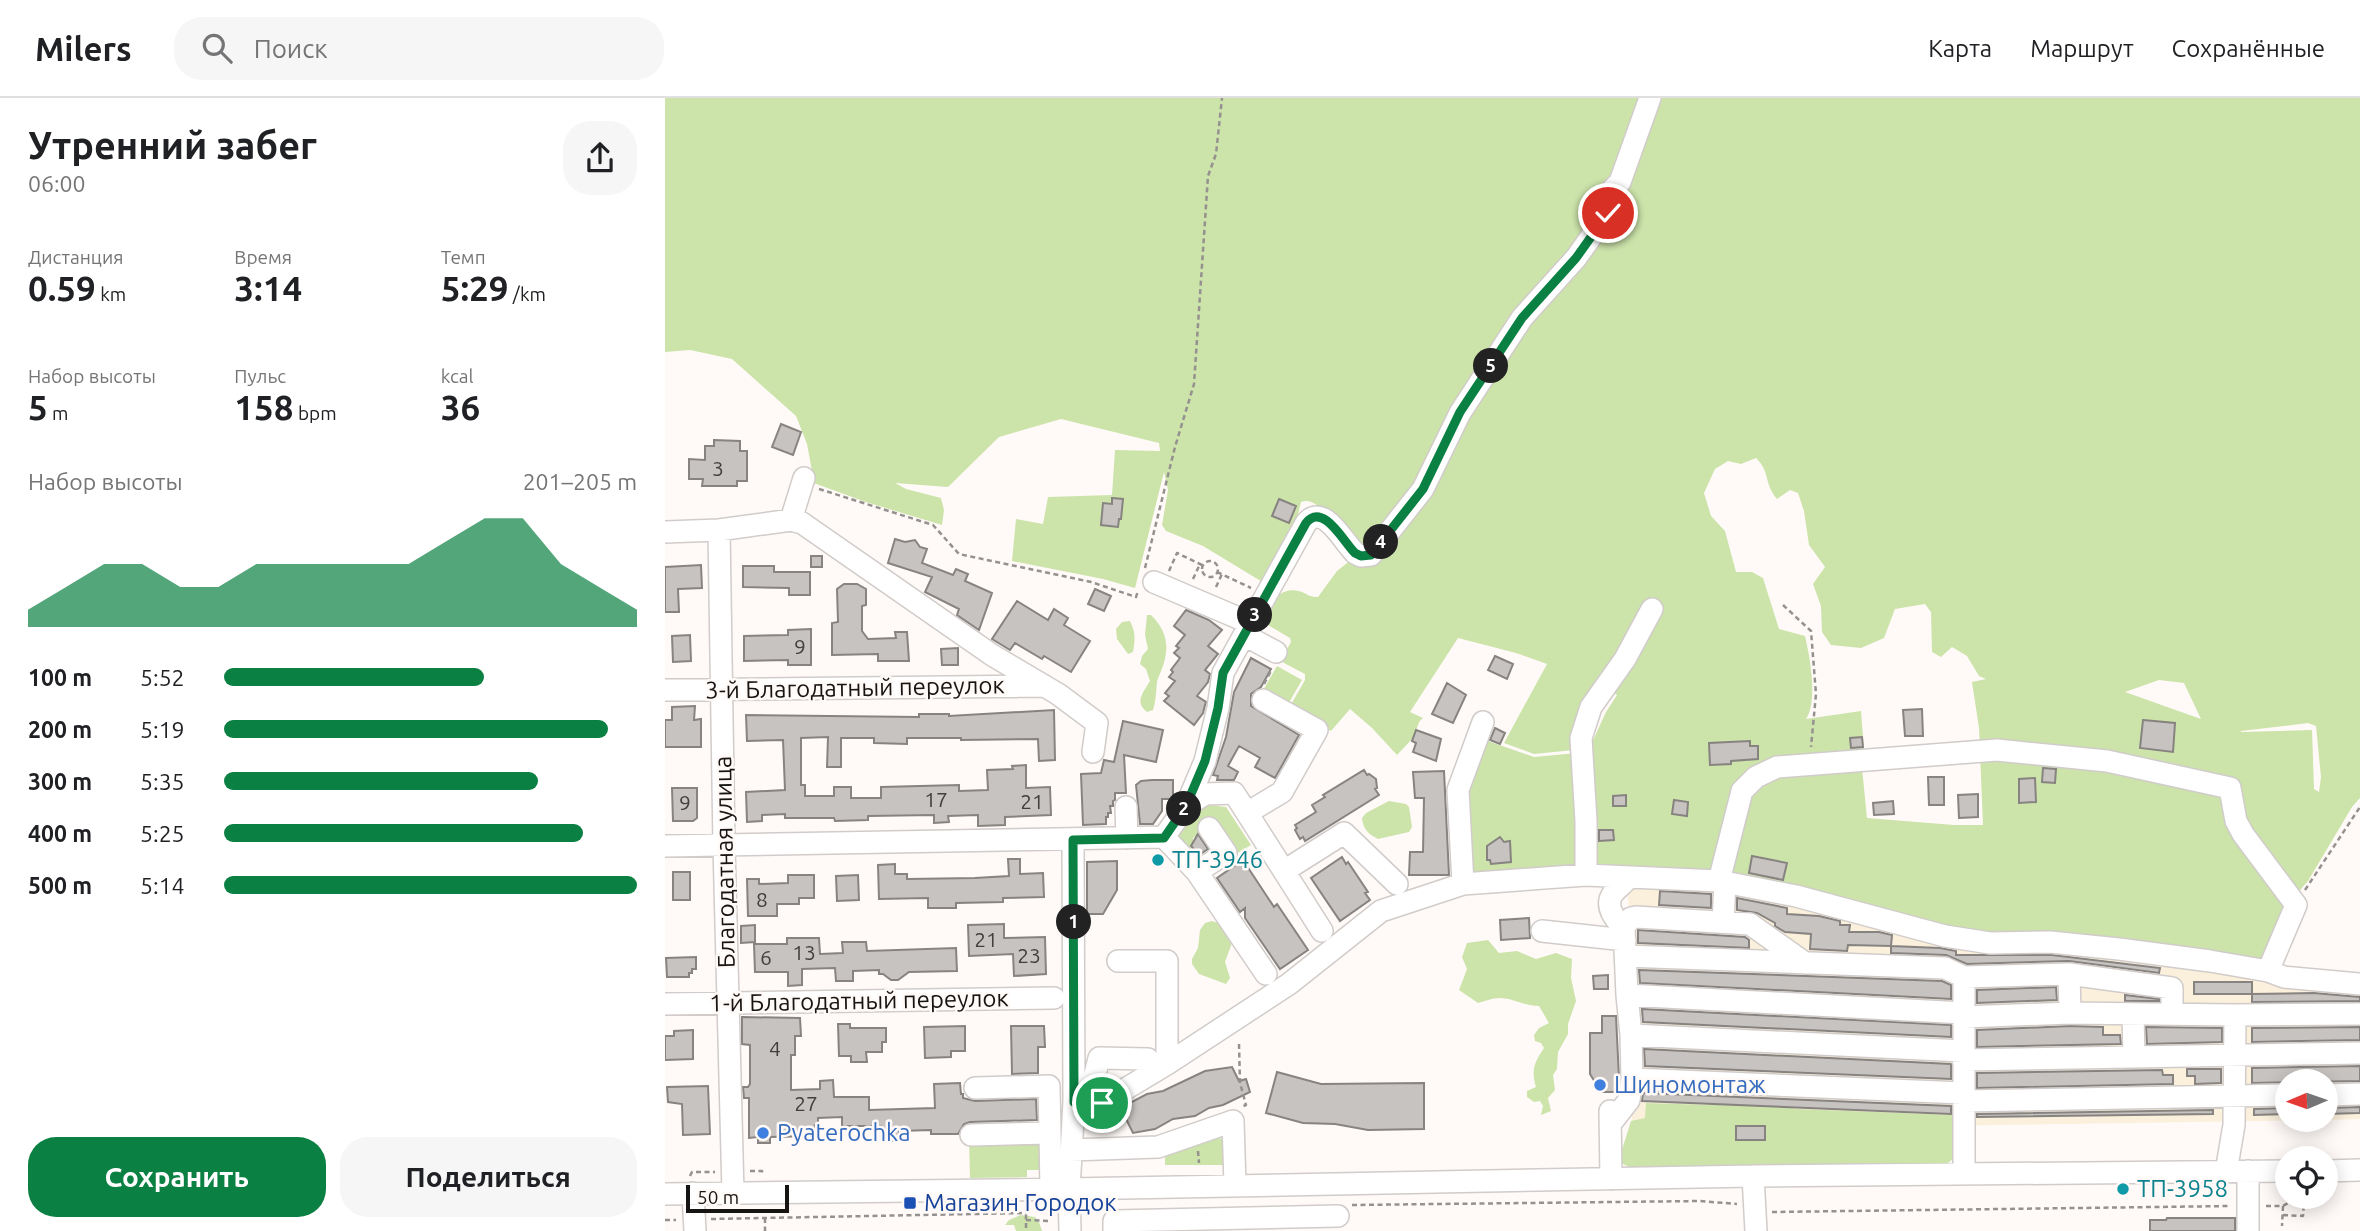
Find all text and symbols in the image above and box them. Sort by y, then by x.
search box [174,17,664,80]
icon: search [198,29,236,67]
text: Milers [35,30,132,67]
text: Поиск [254,34,328,63]
text: Карта [1928,35,1992,62]
text: Маршрут [2030,35,2134,62]
text: Сохранённые [2172,35,2325,62]
button: share [563,121,637,195]
text: Утренний забег [28,124,317,166]
text: 06:00 [28,171,86,196]
pin [1578,183,1638,243]
icon: check [1589,194,1627,232]
text: Дистанция [28,246,123,268]
text: Время [234,246,292,268]
text: Темп [441,246,486,268]
text: 0.59 [28,268,96,308]
text: 3:14 [234,268,302,308]
text: 5:29 [441,268,509,308]
text: km [96,283,126,305]
text: /km [509,283,546,305]
pin: 5 [1473,348,1509,384]
text: 5 [1485,354,1496,376]
text: Набор высоты [28,365,156,387]
text: Пульс [234,365,286,387]
text: kcal [441,365,473,387]
text: 5 [28,387,48,427]
text: 158 [234,387,294,427]
text: 36 [441,387,480,427]
text: m [48,402,69,424]
text: bpm [294,402,337,424]
house number: 3 [712,456,724,480]
text: Набор высоты [28,469,183,494]
text: 201–205 m [523,469,637,494]
pin: 4 [1363,524,1399,560]
text: 4 [1375,530,1386,552]
pin: 3 [1237,598,1273,632]
text: 3 [1249,603,1260,625]
house number: 9 [794,634,806,658]
text: 100 m [28,665,92,690]
text: 5:52 [140,665,185,690]
street label: 3-й Благодатный переулок [705,671,1005,704]
text: 200 m [28,717,92,742]
text: 5:19 [140,717,185,742]
street label: Благодатная улица [709,756,740,968]
text: 300 m [28,769,92,794]
text: 5:35 [140,769,185,794]
house number: 17 [924,787,948,811]
house number: 21 [1020,789,1044,813]
house number: 9 [679,790,691,814]
pin: 2 [1167,792,1201,826]
text: 2 [1178,797,1189,819]
text: 400 m [28,821,92,846]
text: 5:25 [140,821,185,846]
place label: ТП-3946 [1172,846,1263,873]
marker: ТП-3946 [1150,852,1166,868]
text: 500 m [28,873,92,898]
text: 5:14 [140,873,185,898]
house number: 8 [756,887,768,911]
pin: 1 [1057,904,1091,940]
text: 1 [1068,910,1079,932]
house number: 21 [974,927,998,951]
house number: 13 [792,940,816,964]
house number: 23 [1017,943,1041,967]
house number: 6 [760,945,772,969]
street label: 1-й Благодатный переулок [709,984,1009,1017]
house number: 4 [769,1036,781,1060]
north arrow [2275,1069,2338,1132]
map controls [2275,1069,2338,1209]
place label: Шиномонтаж [1614,1071,1766,1098]
pin [1072,1073,1132,1133]
marker: Шиномонтаж [1592,1077,1608,1093]
icon: arrive [1083,1084,1121,1122]
house number: 27 [794,1091,818,1115]
place label: Pyaterochka [777,1119,911,1146]
marker: Pyaterochka [755,1125,771,1141]
button: Сохранить [28,1137,326,1217]
button: Поделиться [340,1137,637,1217]
button: locate [2275,1146,2338,1209]
place label: ТП-3958 [2137,1175,2228,1202]
marker: ТП-3958 [2115,1181,2131,1197]
scale bar [686,1182,789,1214]
text: 50 m [697,1186,739,1208]
place label: Магазин Городок [924,1189,1117,1216]
marker: Магазин Городок [902,1195,918,1211]

